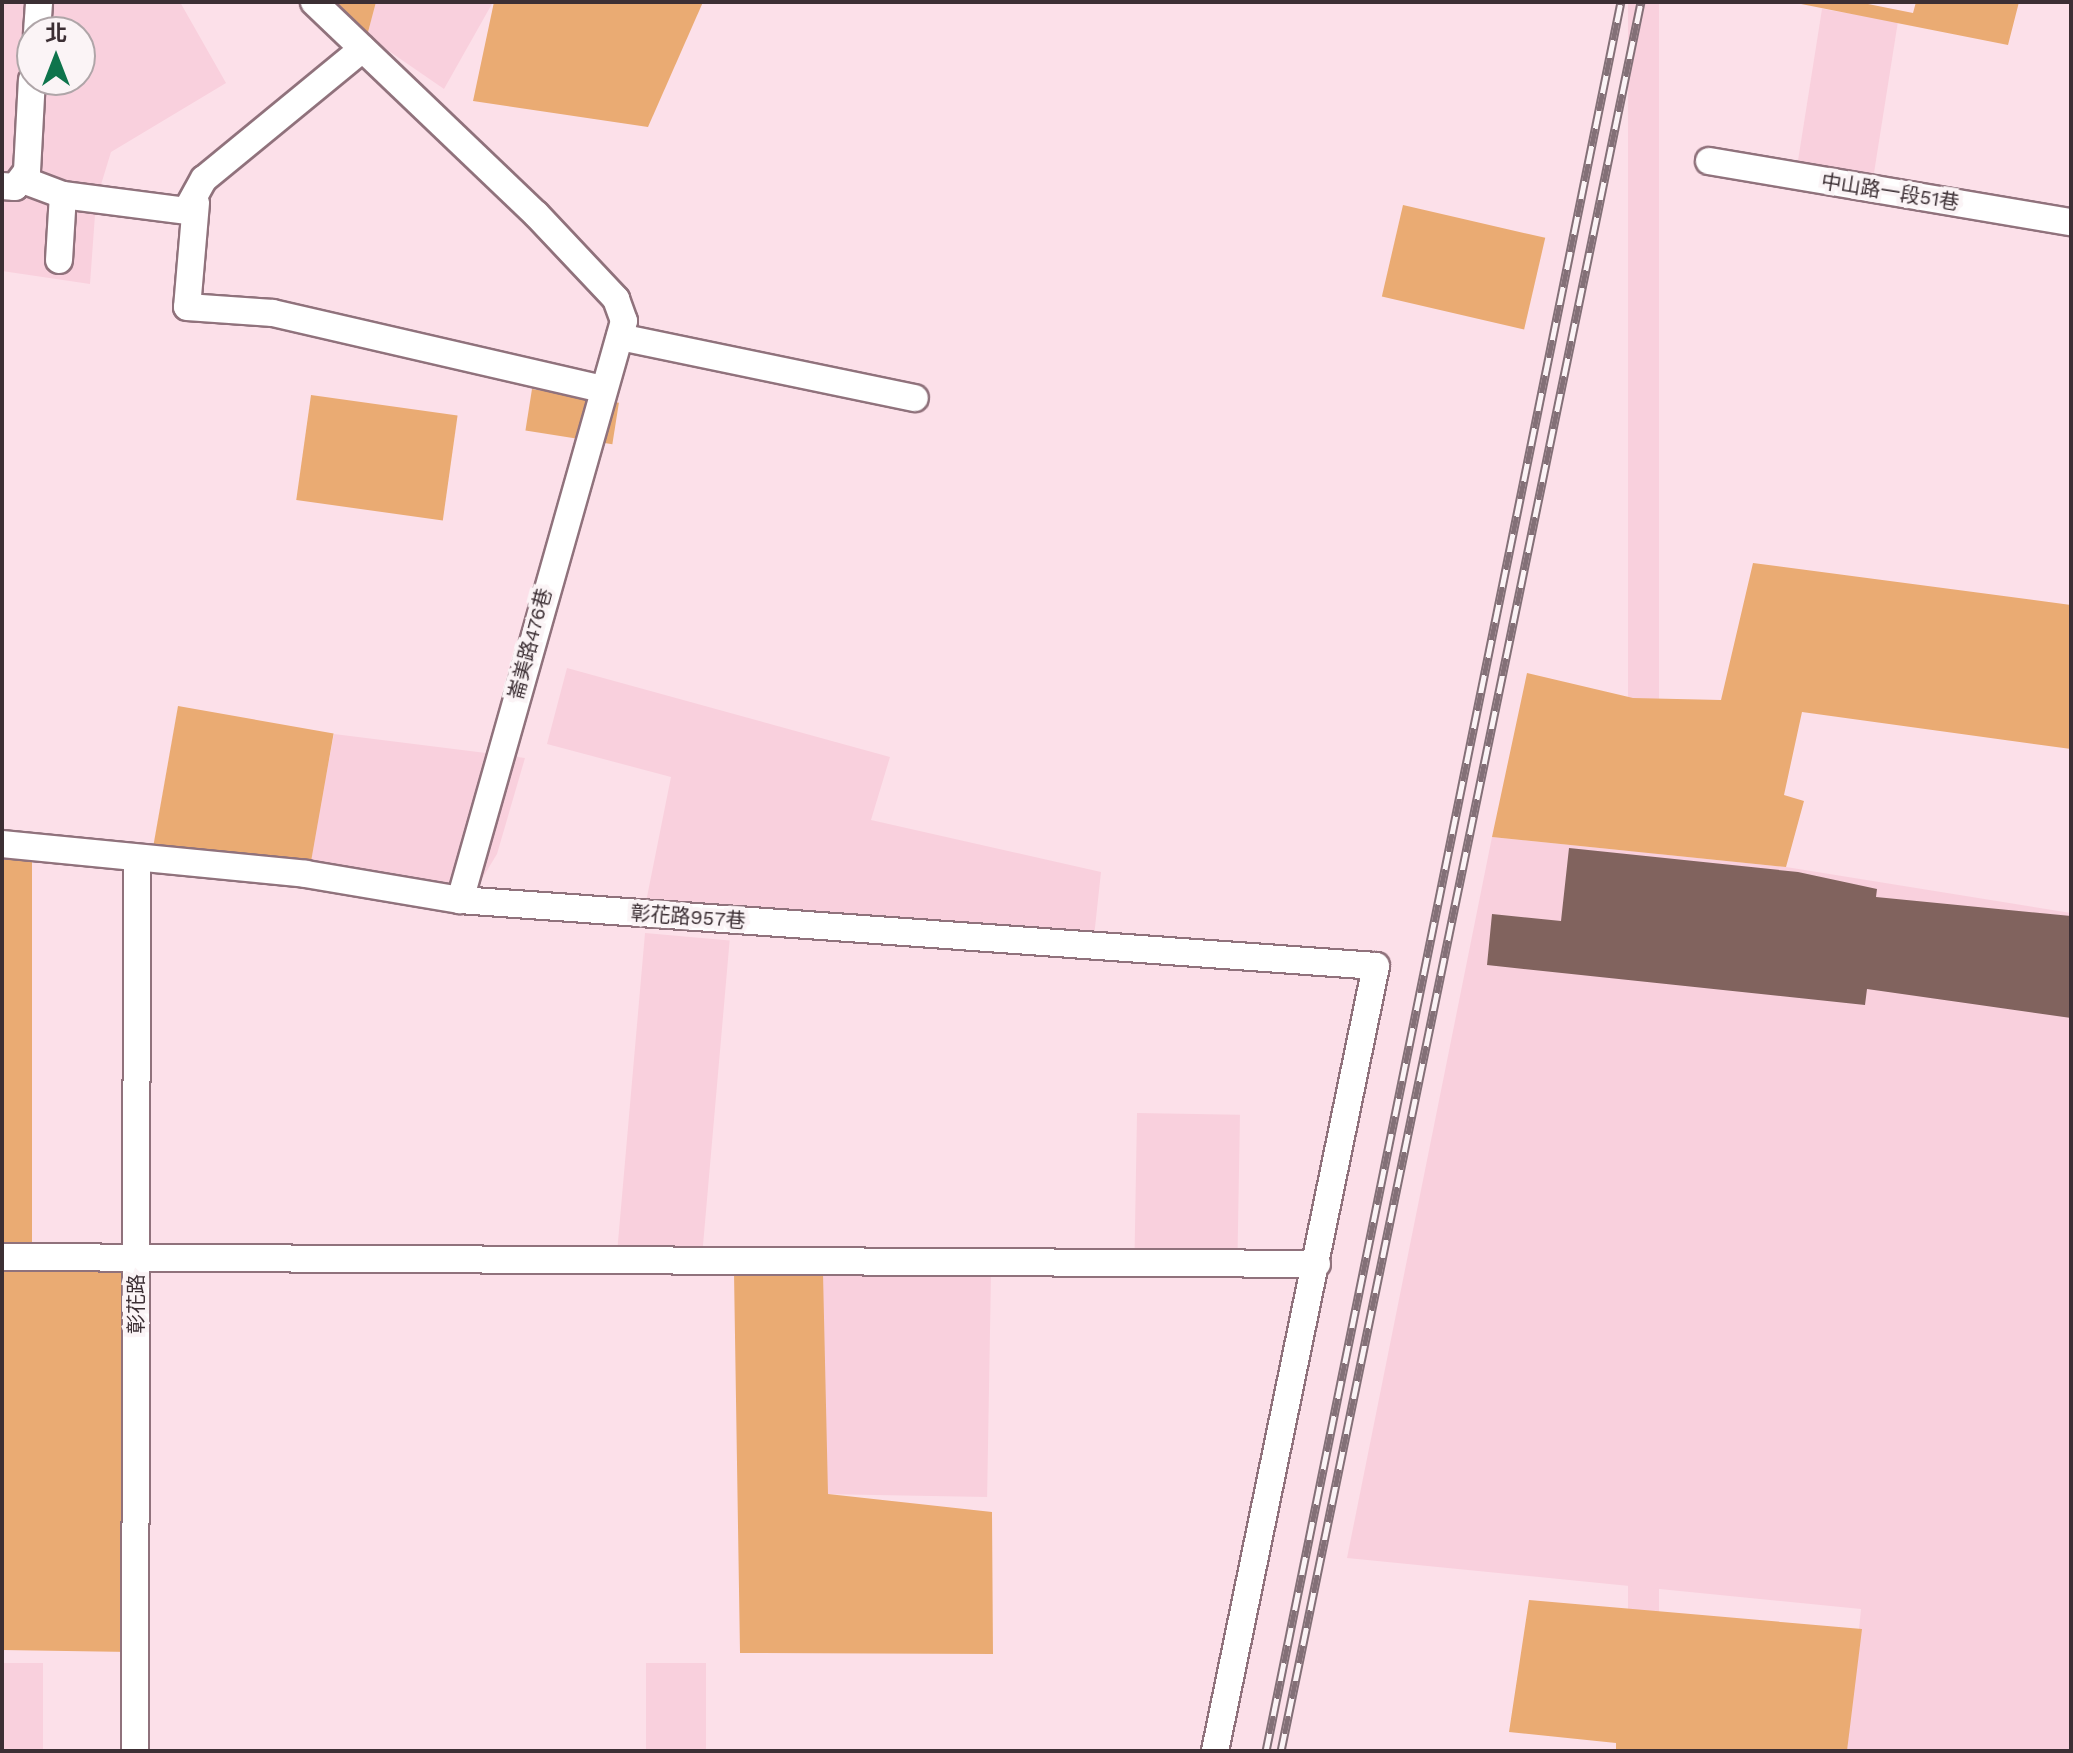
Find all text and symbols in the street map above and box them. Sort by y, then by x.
north arrow [16,16,96,96]
text: 北 [45,21,67,46]
street label: 中山路一段51巷 [1819,169,1961,215]
street label: 崙美路476巷 [504,586,556,702]
street label: 彰花路957巷 [630,901,746,933]
street label: 彰花路 [124,1274,148,1334]

